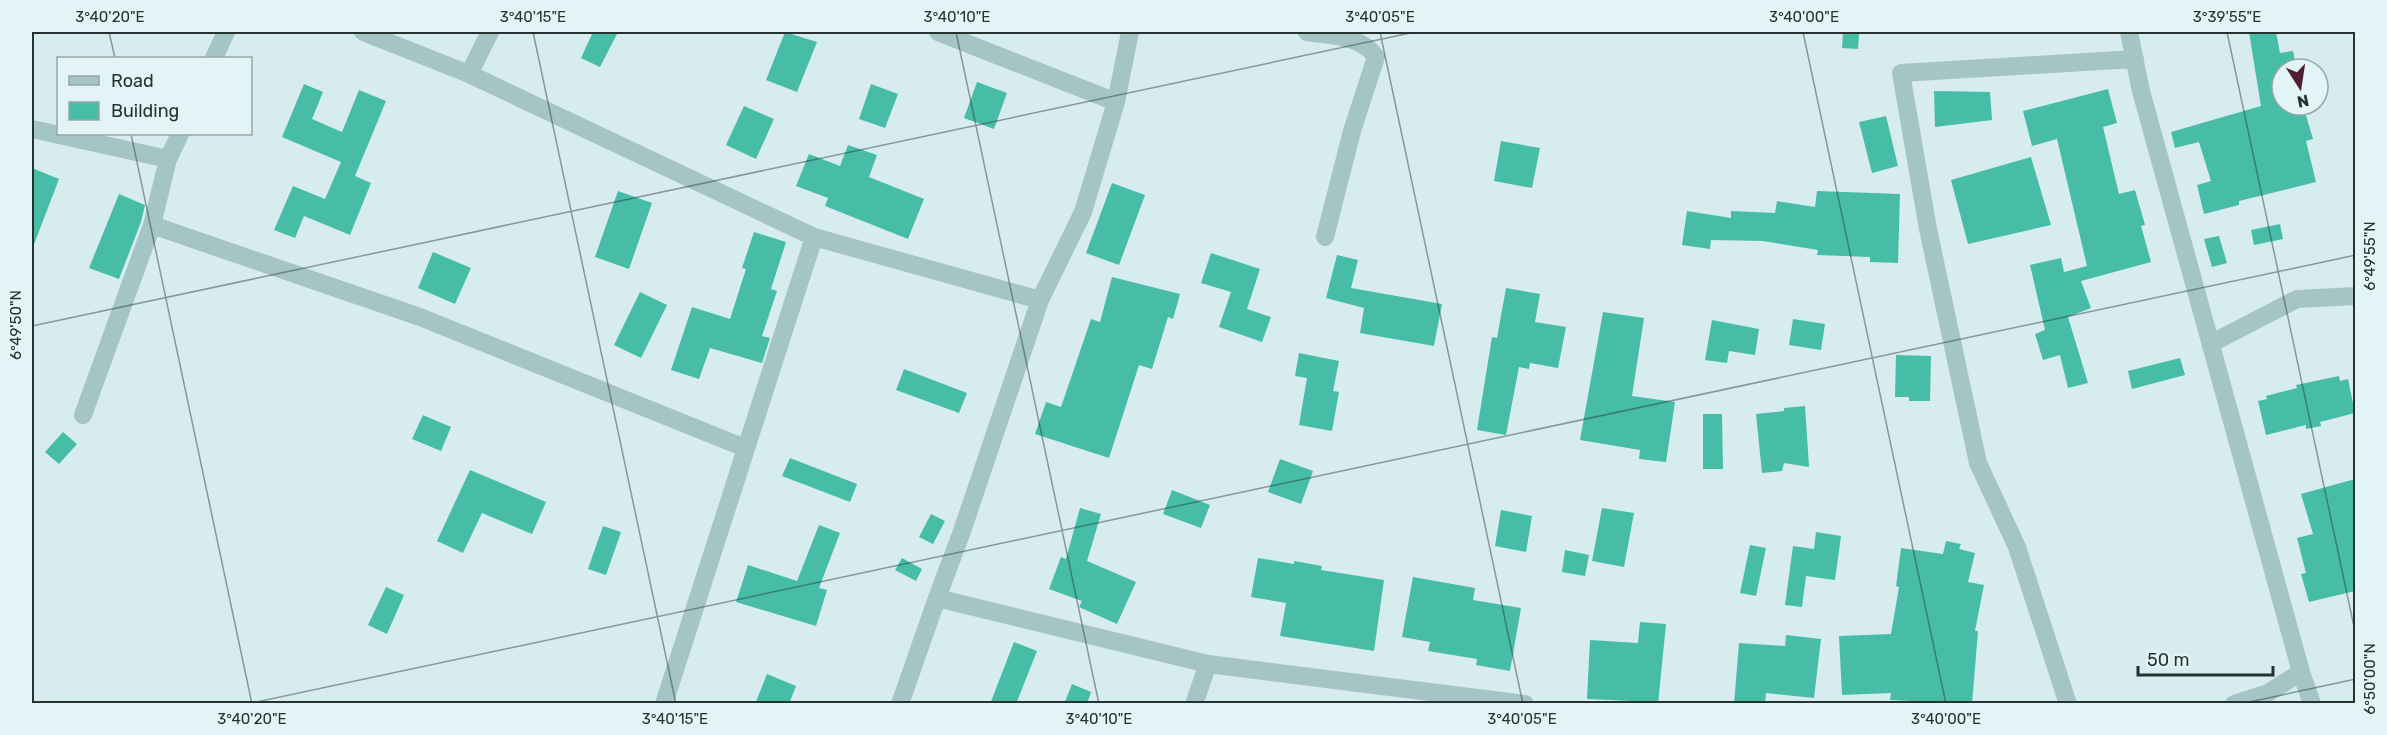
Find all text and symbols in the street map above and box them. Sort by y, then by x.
text: 3°40'20"E [75,8,145,26]
text: 3°40'15"E [500,8,566,26]
text: 3°40'10"E [924,8,990,26]
text: 3°40'05"E [1345,8,1415,26]
text: 3°40'00"E [1769,8,1839,26]
text: 3°39'55"E [2193,8,2261,26]
legend [57,57,252,135]
north arrow [2270,57,2330,117]
text: Road [111,70,154,92]
text: N [2295,91,2311,112]
text: Building [111,100,179,122]
text: 6°49'55"N [2361,221,2379,291]
text: 6°49'50"N [7,290,25,360]
scale bar [2138,639,2273,677]
text: 6°50'00"N [2361,643,2379,715]
text: 50 m [2147,649,2190,671]
text: 3°40'20"E [217,710,287,728]
text: 3°40'15"E [642,710,708,728]
text: 3°40'10"E [1066,710,1132,728]
text: 3°40'05"E [1487,710,1557,728]
text: 3°40'00"E [1911,710,1981,728]

